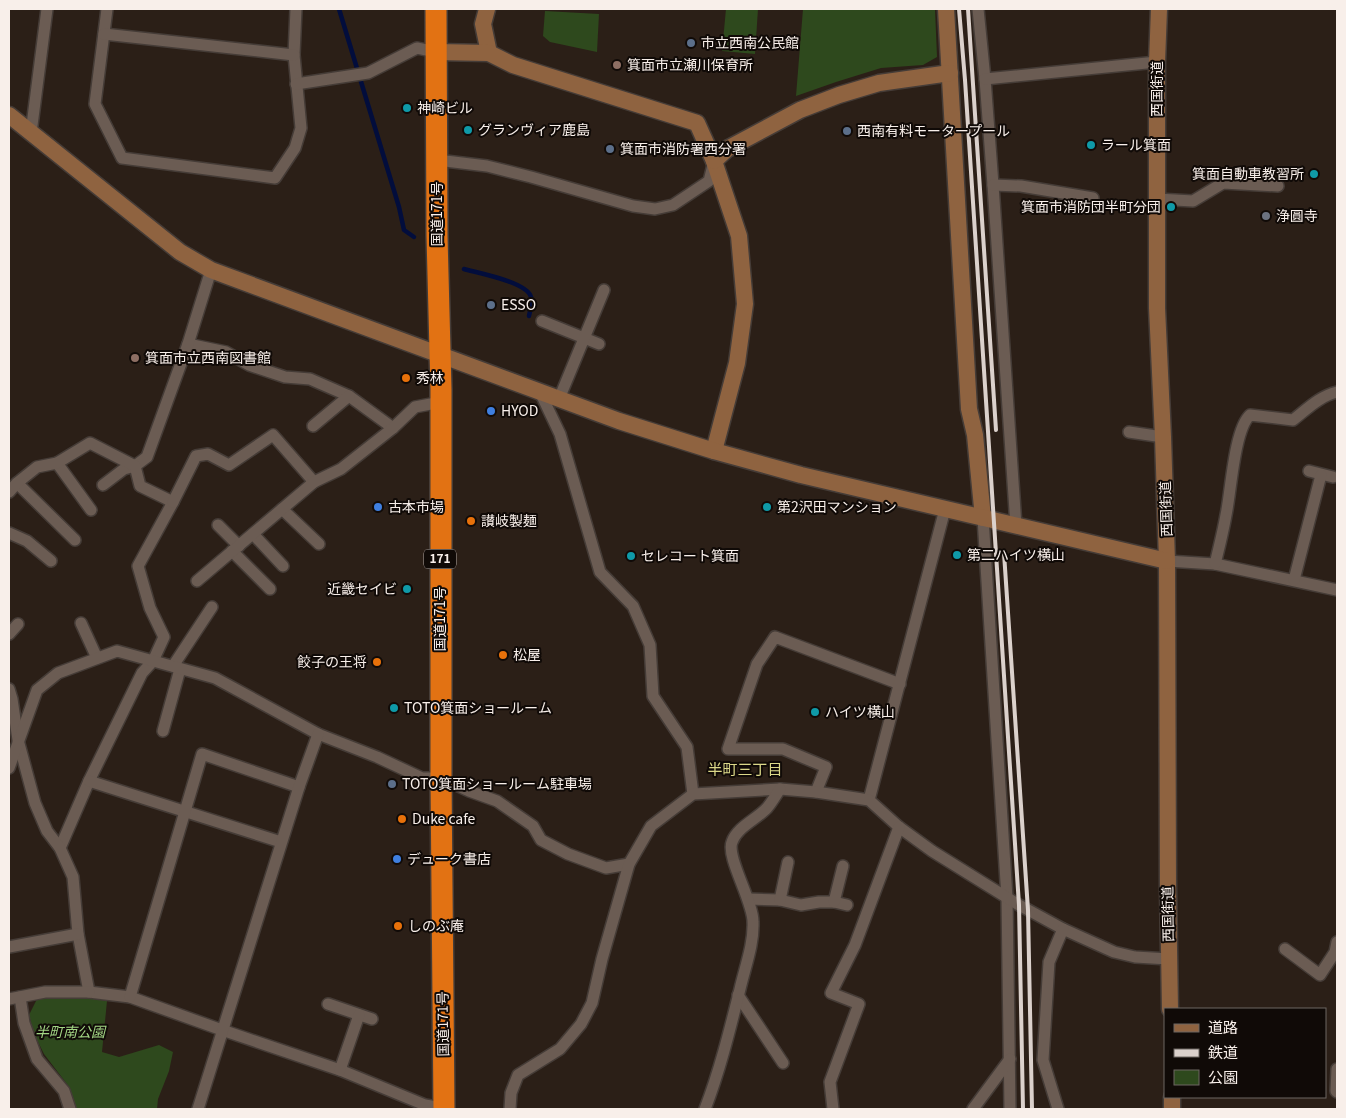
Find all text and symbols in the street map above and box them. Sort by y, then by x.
place label: 市立西南公民館 [701,32,799,52]
marker: 市立西南公民館 [685,37,697,49]
place label: 箕面市立瀬川保育所 [627,54,753,74]
marker: 箕面市立瀬川保育所 [611,59,623,71]
street label: 西国街道 [1146,61,1166,117]
place label: 神崎ビル [417,97,473,117]
marker: 神崎ビル [401,102,413,114]
place label: グランヴィア鹿島 [478,119,590,139]
place label: 西南有料モータープール [857,120,1010,140]
marker: グランヴィア鹿島 [462,124,474,136]
marker: 西南有料モータープール [841,125,853,137]
place label: ラール箕面 [1101,134,1171,154]
place label: 箕面市消防署西分署 [620,138,746,158]
marker: ラール箕面 [1085,139,1097,151]
marker: 箕面市消防署西分署 [604,143,616,155]
place label: 箕面自動車教習所 [1192,163,1304,183]
marker: 箕面自動車教習所 [1308,168,1320,180]
street label: 国道171号 [426,181,446,247]
place label: 箕面市消防団半町分団 [1021,196,1161,216]
marker: 箕面市消防団半町分団 [1165,201,1177,213]
place label: 浄圓寺 [1276,205,1318,225]
marker: 浄圓寺 [1260,210,1272,222]
place label: ESSO [501,294,536,314]
marker: ESSO [485,299,497,311]
place label: 箕面市立西南図書館 [145,347,271,367]
marker: 箕面市立西南図書館 [129,352,141,364]
place label: 秀林 [416,367,444,387]
marker: 秀林 [400,372,412,384]
place label: HYOD [501,400,538,420]
marker: HYOD [485,405,497,417]
street label: 西国街道 [1154,481,1176,537]
place label: 古本市場 [388,496,444,516]
place label: 第2沢田マンション [777,496,897,516]
marker: 古本市場 [372,501,384,513]
marker: 第2沢田マンション [761,501,773,513]
place label: 讃岐製麺 [481,510,537,530]
marker: 讃岐製麺 [465,515,477,527]
place label: 第二ハイツ横山 [967,544,1065,564]
place label: セレコート箕面 [641,545,739,565]
marker: 第二ハイツ横山 [951,549,963,561]
road number: 171 [424,550,456,568]
marker: セレコート箕面 [625,550,637,562]
place label: 近畿セイビ [327,578,397,598]
marker: 近畿セイビ [401,583,413,595]
street label: 国道171号 [429,586,449,652]
place label: 松屋 [513,644,541,664]
marker: 松屋 [497,649,509,661]
place label: 餃子の王将 [297,651,367,671]
marker: 餃子の王将 [371,656,383,668]
place label: TOTO箕面ショールーム [404,697,552,717]
place label: ハイツ横山 [825,701,895,721]
marker: TOTO箕面ショールーム [388,702,400,714]
marker: ハイツ横山 [809,706,821,718]
district label: 半町三丁目 [707,758,783,779]
place label: TOTO箕面ショールーム駐車場 [402,773,592,793]
marker: TOTO箕面ショールーム駐車場 [386,778,398,790]
place label: Duke cafe [412,808,476,828]
marker: Duke cafe [396,813,408,825]
place label: デューク書店 [407,848,491,868]
marker: デューク書店 [391,853,403,865]
street label: 西国街道 [1157,886,1177,942]
place label: しのぶ庵 [408,915,464,935]
marker: しのぶ庵 [392,920,404,932]
street label: 国道171号 [431,991,453,1057]
legend [1164,1008,1326,1098]
text: 道路 [1208,1016,1238,1037]
park label: 半町南公園 [35,1021,107,1041]
text: 鉄道 [1208,1041,1238,1062]
text: 公園 [1208,1066,1238,1087]

